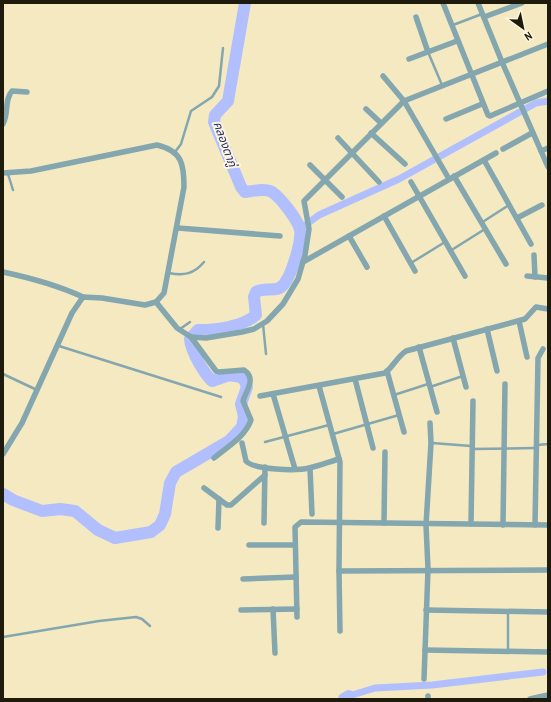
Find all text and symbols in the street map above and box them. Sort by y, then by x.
north arrow [503,8,543,48]
text: N [522,29,535,44]
water label: คลองตาภู่ [209,119,241,171]

